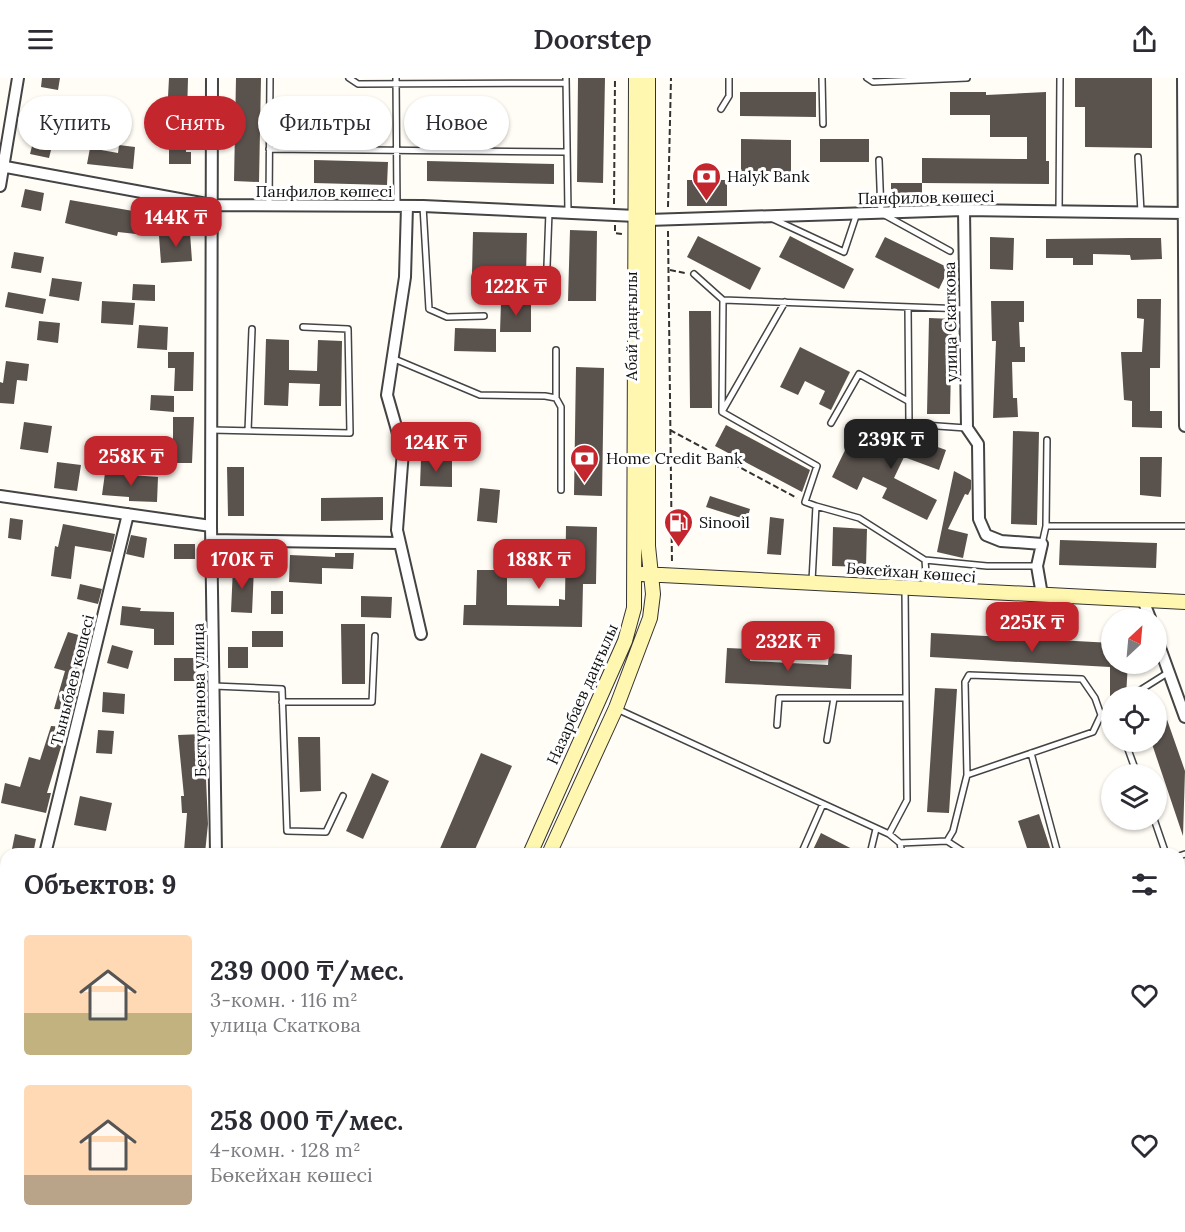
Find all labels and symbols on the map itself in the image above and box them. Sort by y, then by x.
bank icon: Halyk Bank [690,160,722,202]
place label: Halyk Bank [727,166,810,186]
street label: Панфилов көшесі [256,181,392,201]
street label: Панфилов көшесі [857,186,995,208]
pin: 144K ₸ [127,197,225,248]
street label: улица Скаткова [939,262,961,382]
pin: 122K ₸ [467,266,565,317]
street label: Абай даңғылы [621,271,641,382]
pin: 239K ₸ [842,419,940,470]
pin: 124K ₸ [387,422,485,473]
pin: 258K ₸ [82,436,180,487]
bank icon: Home Credit Bank [569,442,601,484]
place label: Home Credit Bank [606,448,743,468]
fuel station icon: Sinooil [662,506,694,548]
place label: Sinooil [699,512,750,532]
pin: 170K ₸ [193,539,291,590]
pin: 188K ₸ [490,539,588,590]
street label: Бөкейхан көшесі [845,557,977,587]
pin: 225K ₸ [983,602,1081,653]
north arrow [1101,608,1167,674]
street label: Тыныбаев көшесі [46,612,98,748]
street label: Назарбаев даңғылы [542,620,622,767]
pin: 232K ₸ [739,621,837,672]
street label: Бектурганова улица [188,623,210,777]

